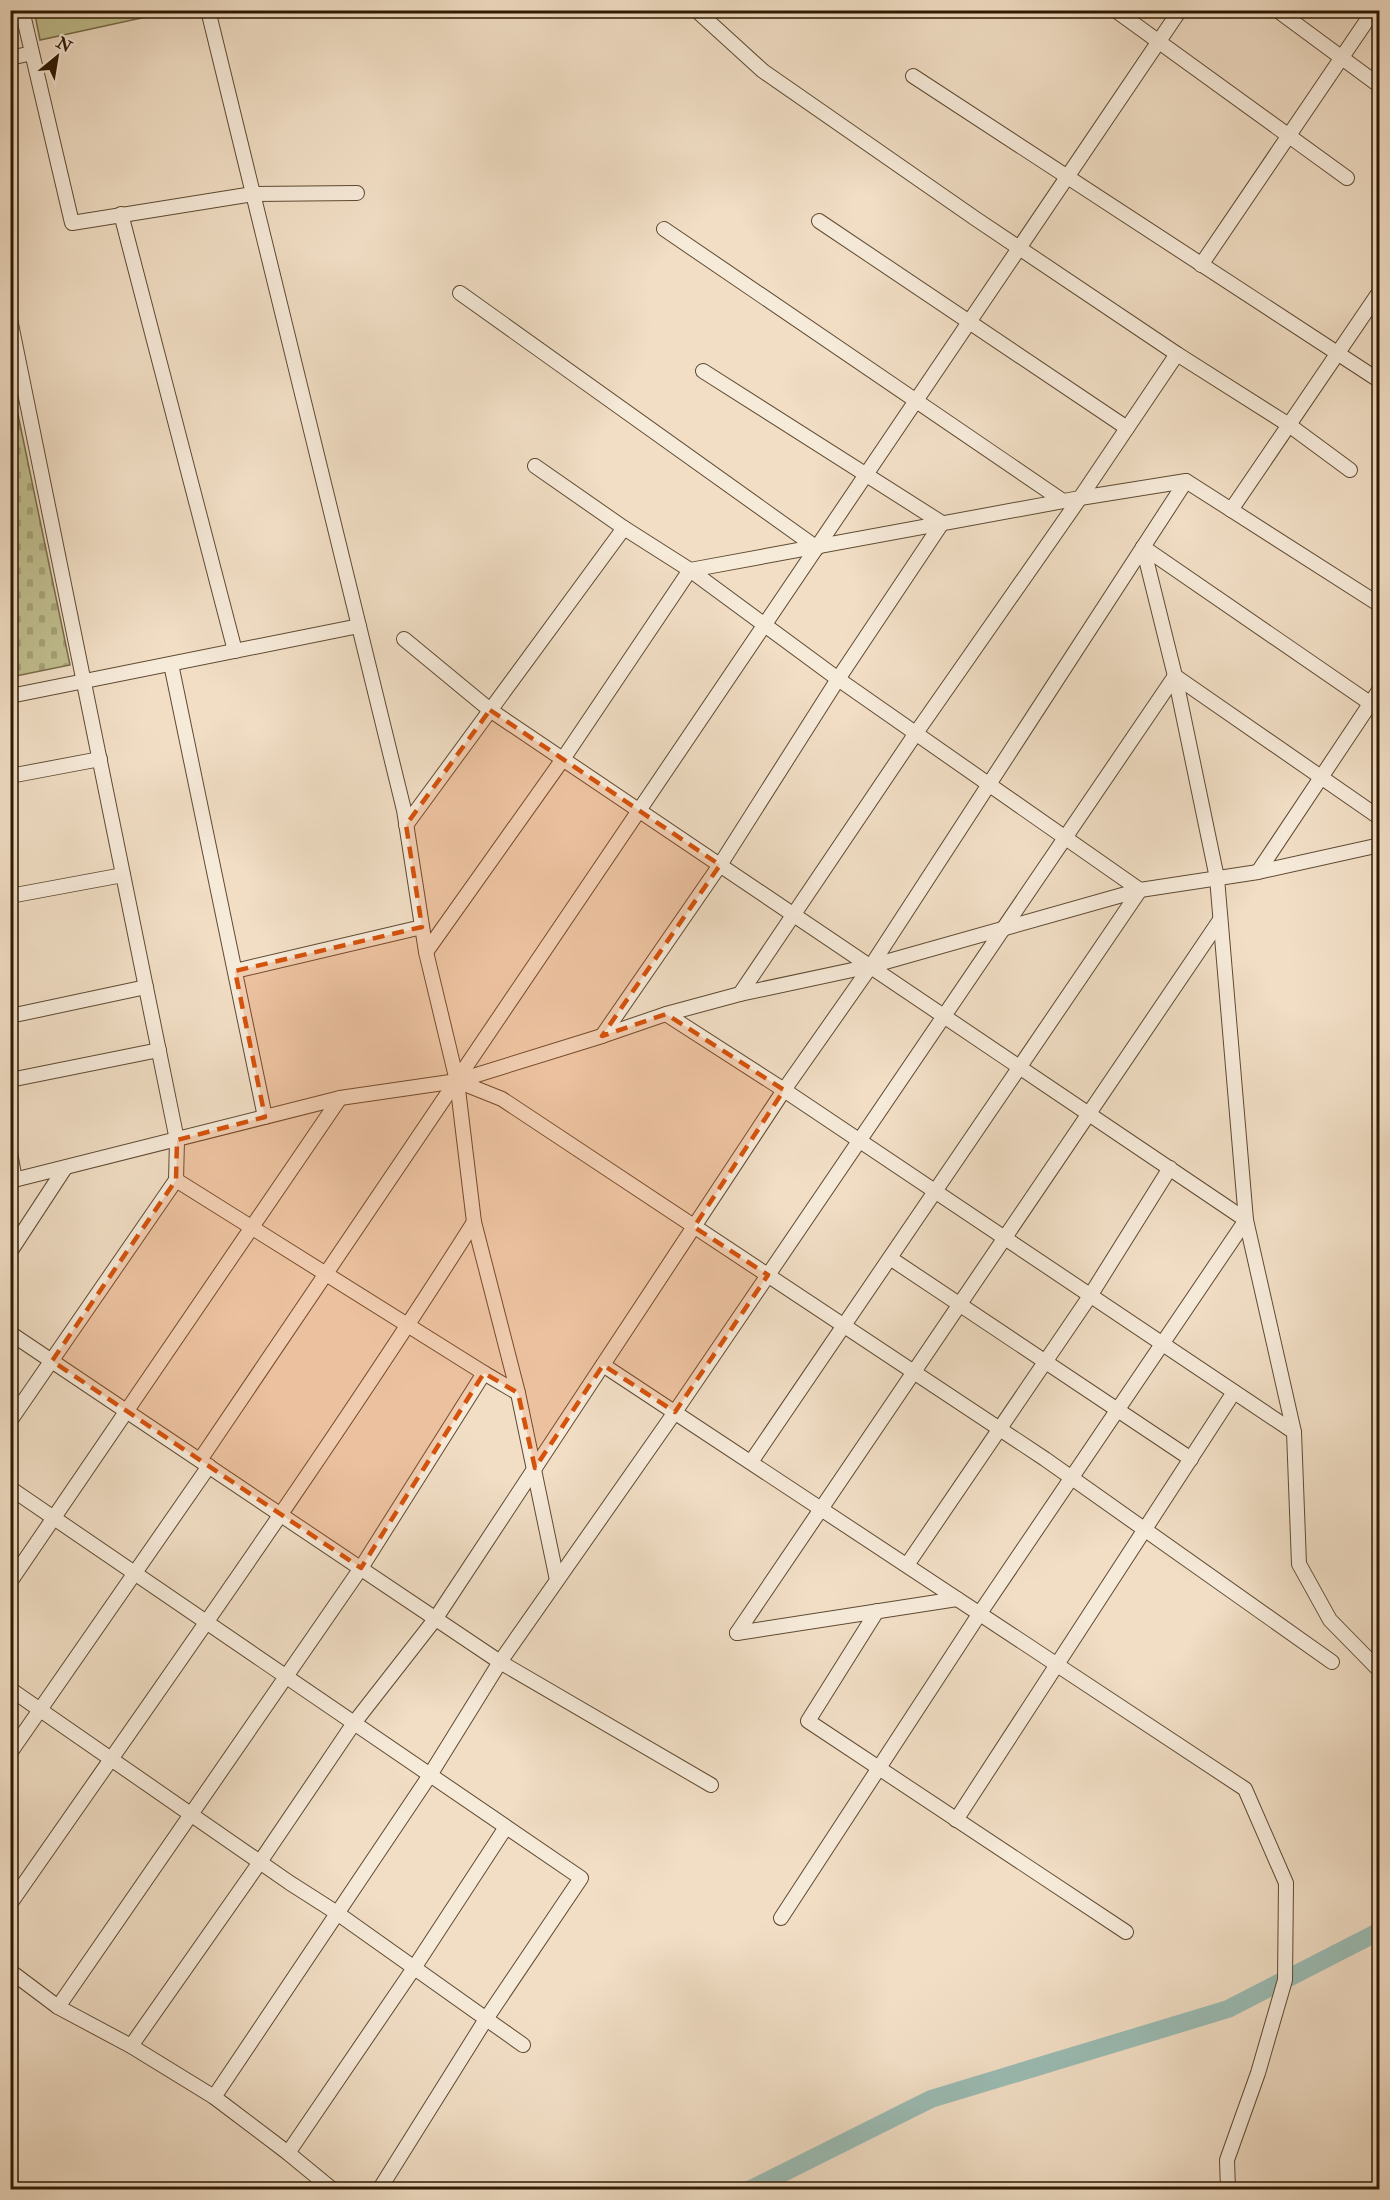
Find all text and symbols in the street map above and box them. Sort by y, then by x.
north arrow [27,27,87,87]
text: N [52,32,76,57]

